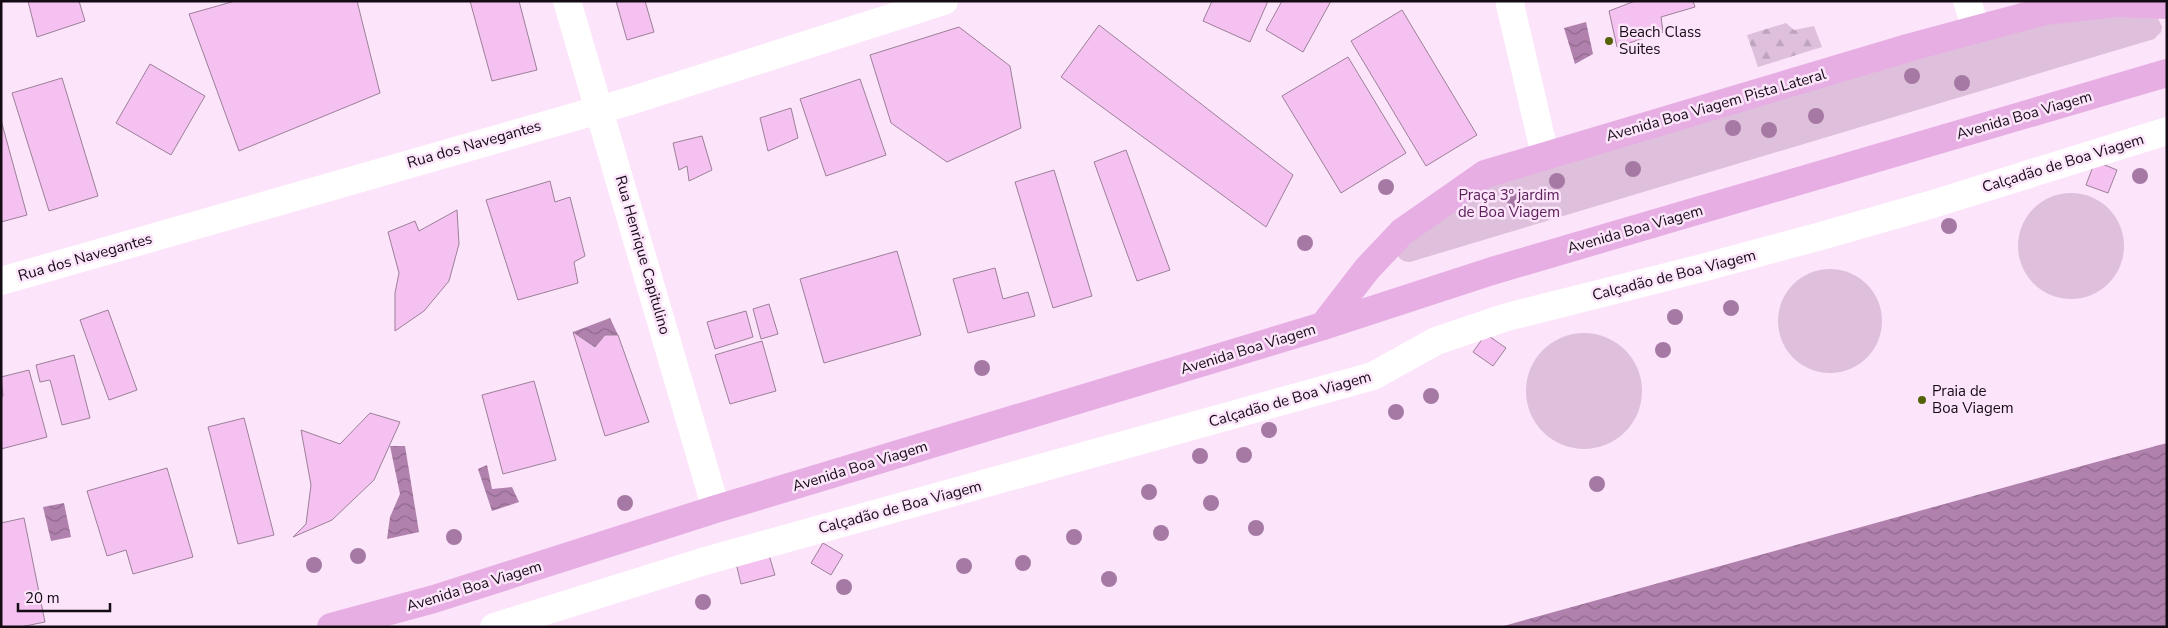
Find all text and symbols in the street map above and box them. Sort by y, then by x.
place label: Beach Class Suites [1619,22,1701,59]
marker: Beach Class Suites [1603,35,1615,47]
street label: Avenida Boa Viagem Pista Lateral [1604,64,1829,146]
street label: Avenida Boa Viagem [1954,86,2094,144]
street label: Rua dos Navegantes [405,115,543,173]
street label: Calçadão de Boa Viagem [1980,129,2146,197]
street label: Rua Henrique Capitulino [611,173,675,337]
park label: Praça 3º jardim de Boa Viagem [1458,185,1560,222]
street label: Avenida Boa Viagem [1565,200,1705,258]
street label: Rua dos Navegantes [16,228,154,286]
street label: Calçadão de Boa Viagem [1590,245,1758,305]
street label: Avenida Boa Viagem [1178,319,1318,379]
street label: Calçadão de Boa Viagem [1206,366,1374,432]
place label: Praia de Boa Viagem [1932,381,2014,418]
marker: Praia de Boa Viagem [1916,394,1928,406]
street label: Avenida Boa Viagem [790,436,930,496]
street label: Calçadão de Boa Viagem [816,476,984,538]
street label: Avenida Boa Viagem [404,556,544,616]
scale bar [18,580,110,612]
text: 20 m [25,588,60,608]

